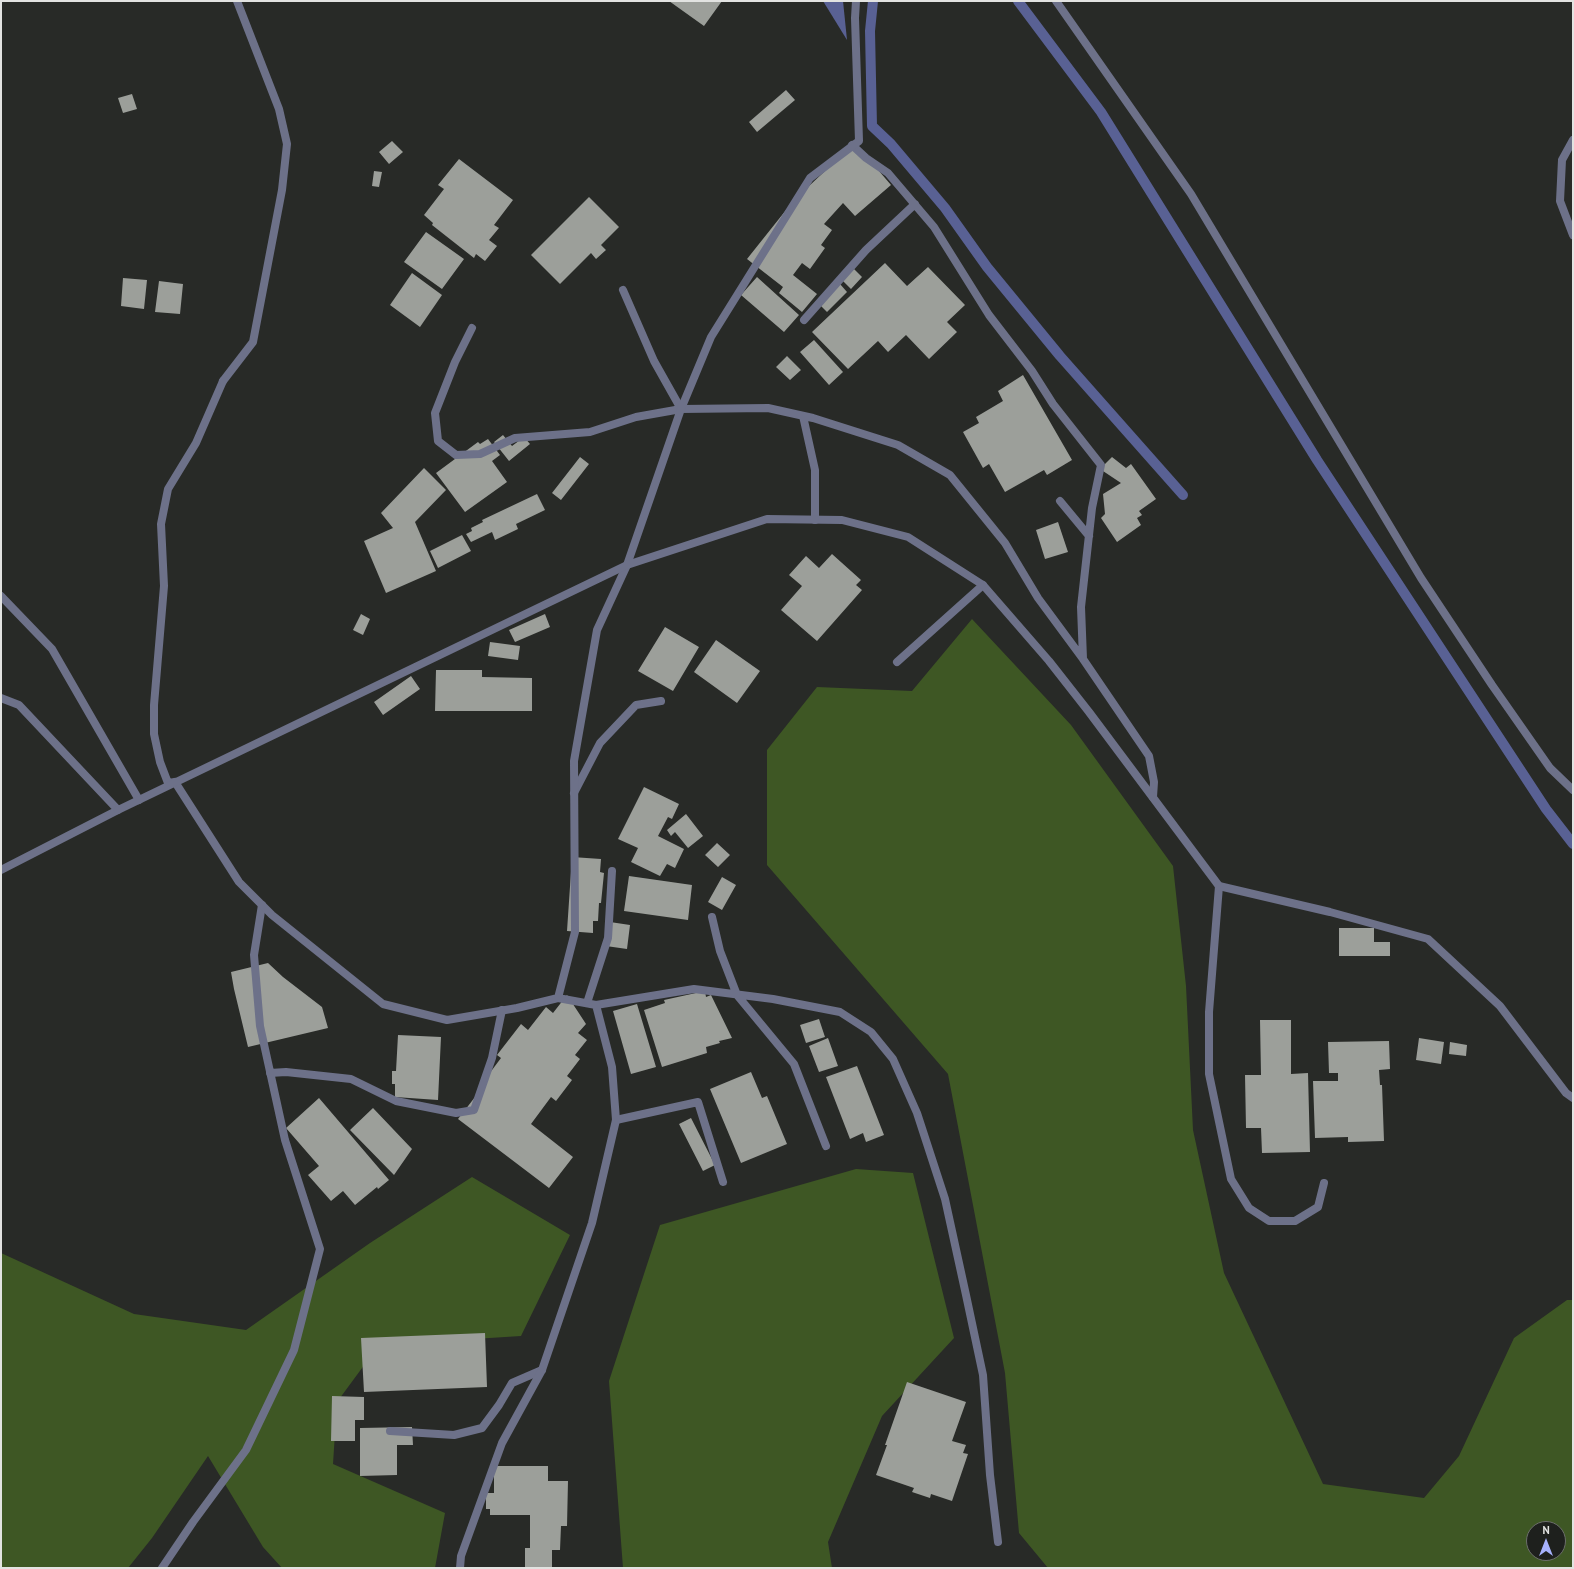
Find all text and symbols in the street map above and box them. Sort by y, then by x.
north arrow [1526,1521,1566,1561]
text: N [1542,1523,1550,1537]

